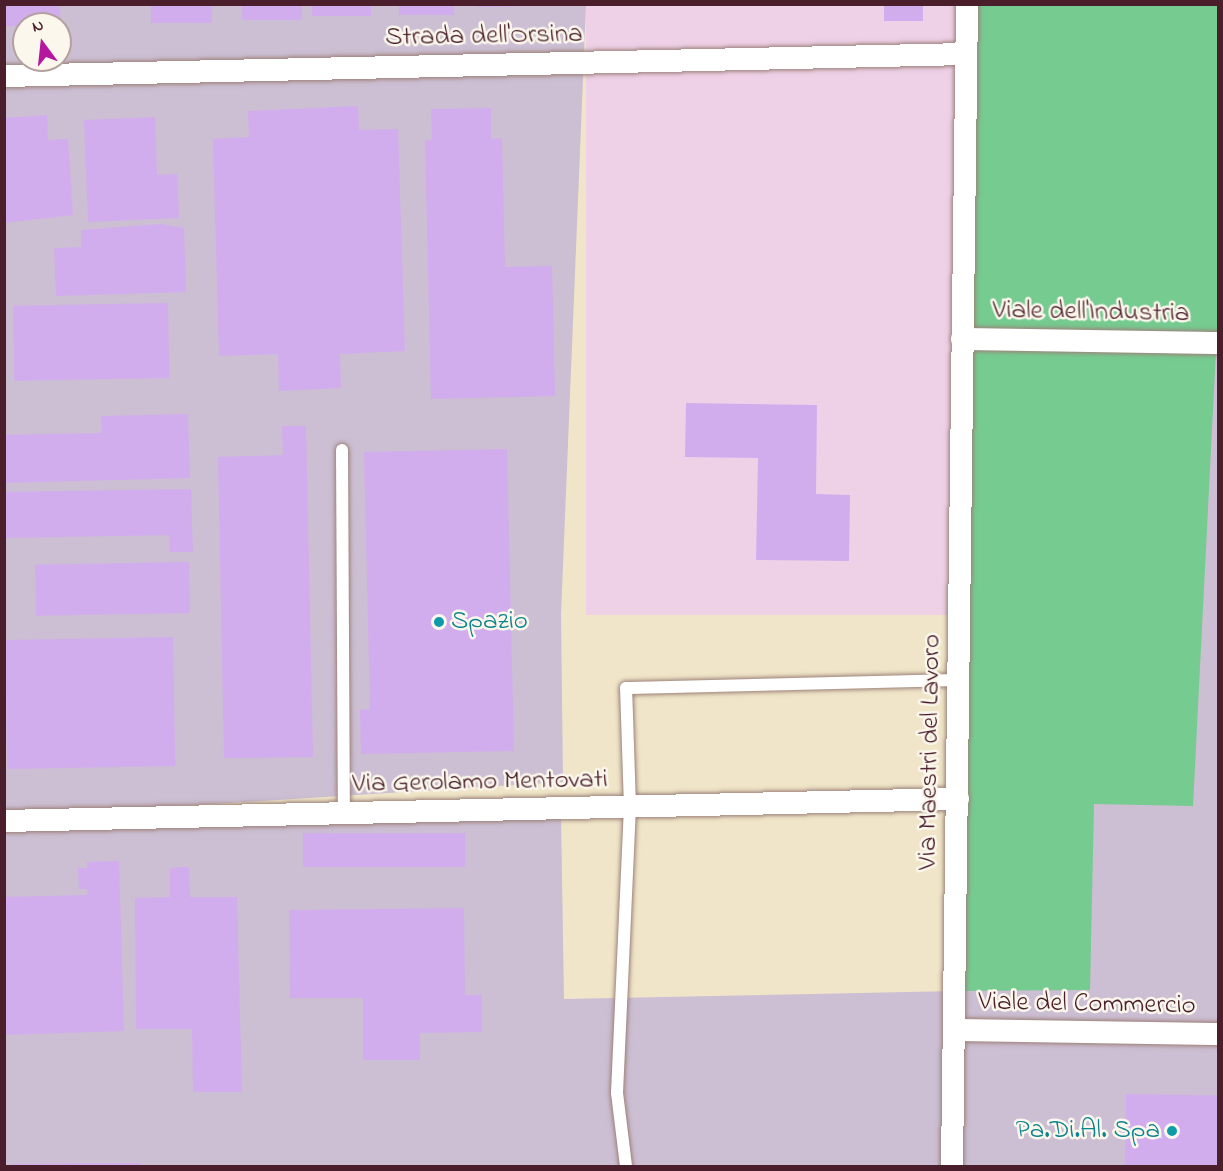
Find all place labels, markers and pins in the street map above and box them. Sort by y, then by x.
place label: Spazio [451,606,528,638]
marker: Spazio [432,615,446,629]
place label: Pa.Di.Al. Spa [1016,1115,1160,1147]
marker: Pa.Di.Al. Spa [1165,1124,1179,1138]

